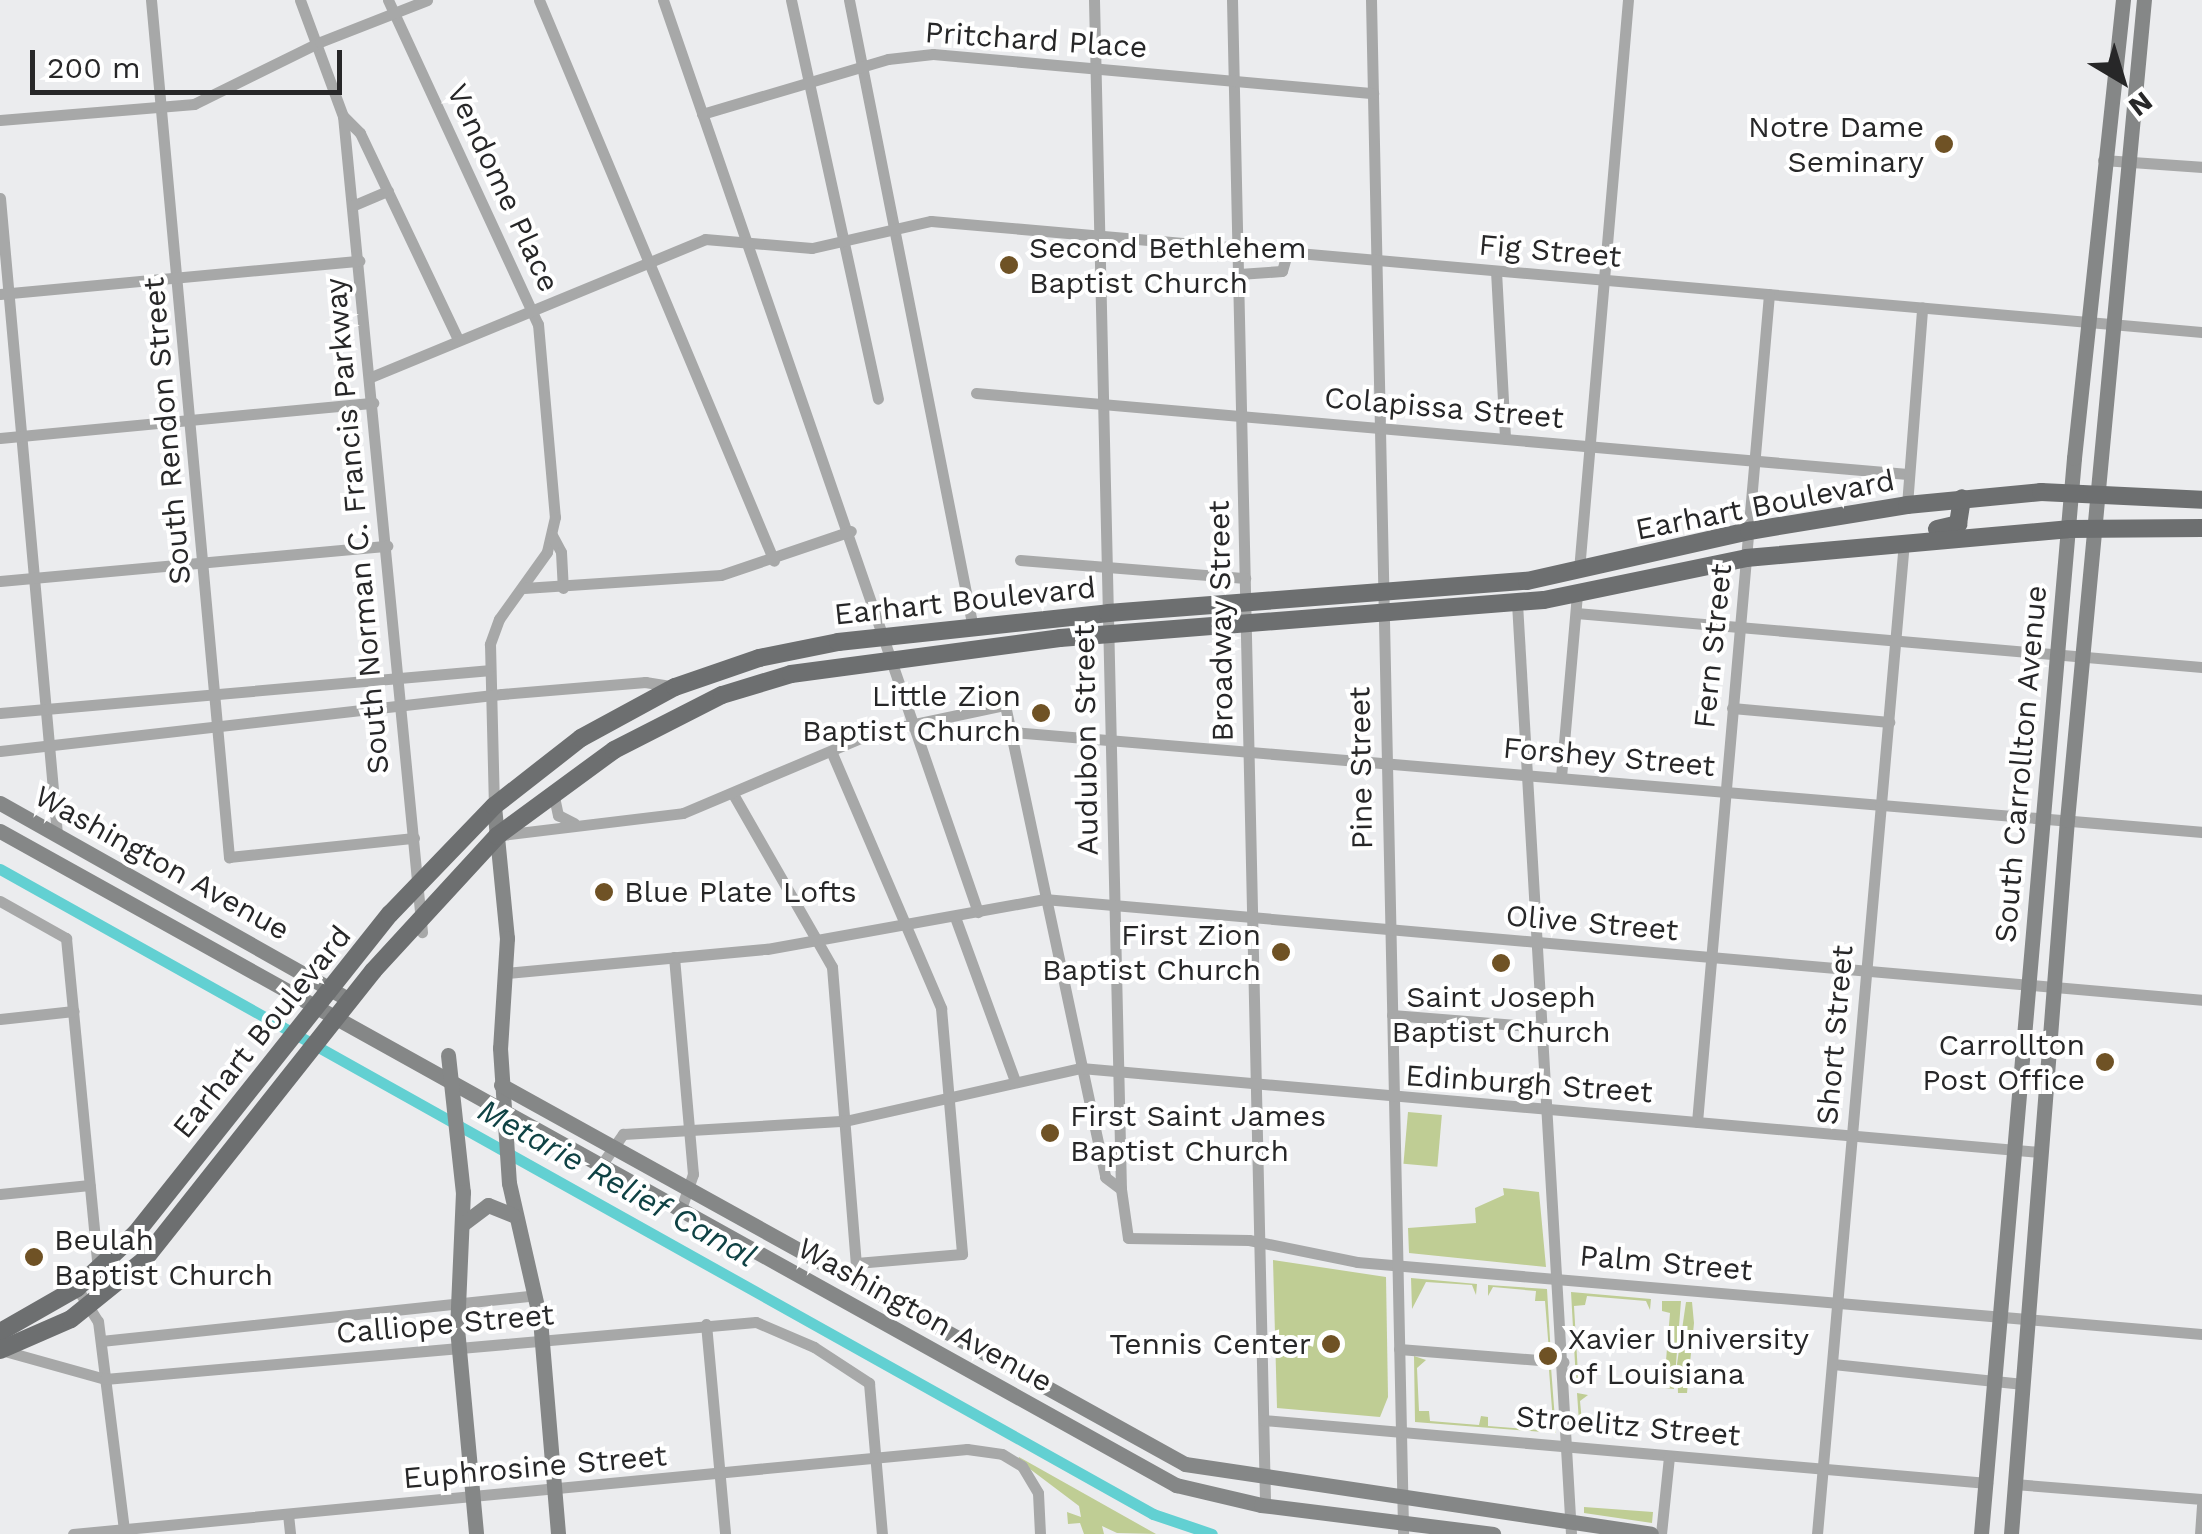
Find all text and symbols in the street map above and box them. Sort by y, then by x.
street label: Pritchard Place [924,14,1148,66]
scale bar [35,30,348,92]
north arrow [2072,30,2172,130]
text: 200 m [47,50,141,85]
street label: Vendome Place [439,78,567,298]
text: N [2122,85,2159,123]
place label: Notre Dame Seminary [1748,109,1924,180]
marker: Notre Dame Seminary [1933,133,1955,155]
street label: Fig Street [1477,227,1623,275]
place label: Second Bethlehem Baptist Church [1029,230,1306,300]
marker: Second Bethlehem Baptist Church [998,254,1020,276]
street label: South Rendon Street [136,276,198,586]
street label: South Norman C. Francis Parkway [317,276,397,776]
street label: Colapissa Street [1323,380,1565,436]
street label: Earhart Boulevard [1632,462,1898,548]
street label: Broadway Street [1201,500,1241,742]
street label: Fern Street [1686,562,1740,730]
street label: Earhart Boulevard [832,569,1098,633]
street label: South Carrollton Avenue [1987,583,2055,945]
street label: Audubon Street [1066,624,1106,856]
place label: Little Zion Baptist Church [802,678,1021,748]
street label: Pine Street [1342,686,1380,850]
marker: Little Zion Baptist Church [1030,702,1052,724]
street label: Forshey Street [1501,730,1717,784]
street label: Washington Avenue [28,778,296,948]
place label: Blue Plate Lofts [624,874,857,910]
marker: Blue Plate Lofts [593,881,615,903]
street label: Olive Street [1504,898,1680,948]
place label: First Zion Baptist Church [1042,917,1261,988]
street label: Earhart Boulevard [165,918,359,1146]
marker: First Zion Baptist Church [1270,941,1292,963]
street label: Short Street [1809,944,1861,1126]
marker: Saint Joseph Baptist Church [1490,952,1512,974]
place label: Saint Joseph Baptist Church [1391,979,1611,1050]
place label: Carrollton Post Office [1922,1027,2085,1098]
marker: Carrollton Post Office [2094,1051,2116,1073]
street label: Edinburgh Street [1404,1057,1654,1111]
water label: Metarie Relief Canal [471,1090,763,1276]
place label: First Saint James Baptist Church [1070,1098,1327,1168]
marker: First Saint James Baptist Church [1039,1122,1061,1144]
place label: Beulah Baptist Church [54,1222,273,1292]
street label: Washington Avenue [791,1230,1059,1400]
street label: Palm Street [1578,1238,1754,1288]
marker: Beulah Baptist Church [23,1246,45,1268]
street label: Calliope Street [335,1297,555,1351]
place label: Xavier University of Louisiana [1568,1321,1810,1392]
place label: Tennis Center [1109,1326,1311,1362]
marker: Tennis Center [1320,1333,1342,1355]
marker: Xavier University of Louisiana [1537,1345,1559,1367]
street label: Stroelitz Street [1514,1398,1742,1454]
street label: Euphrosine Street [402,1438,668,1496]

